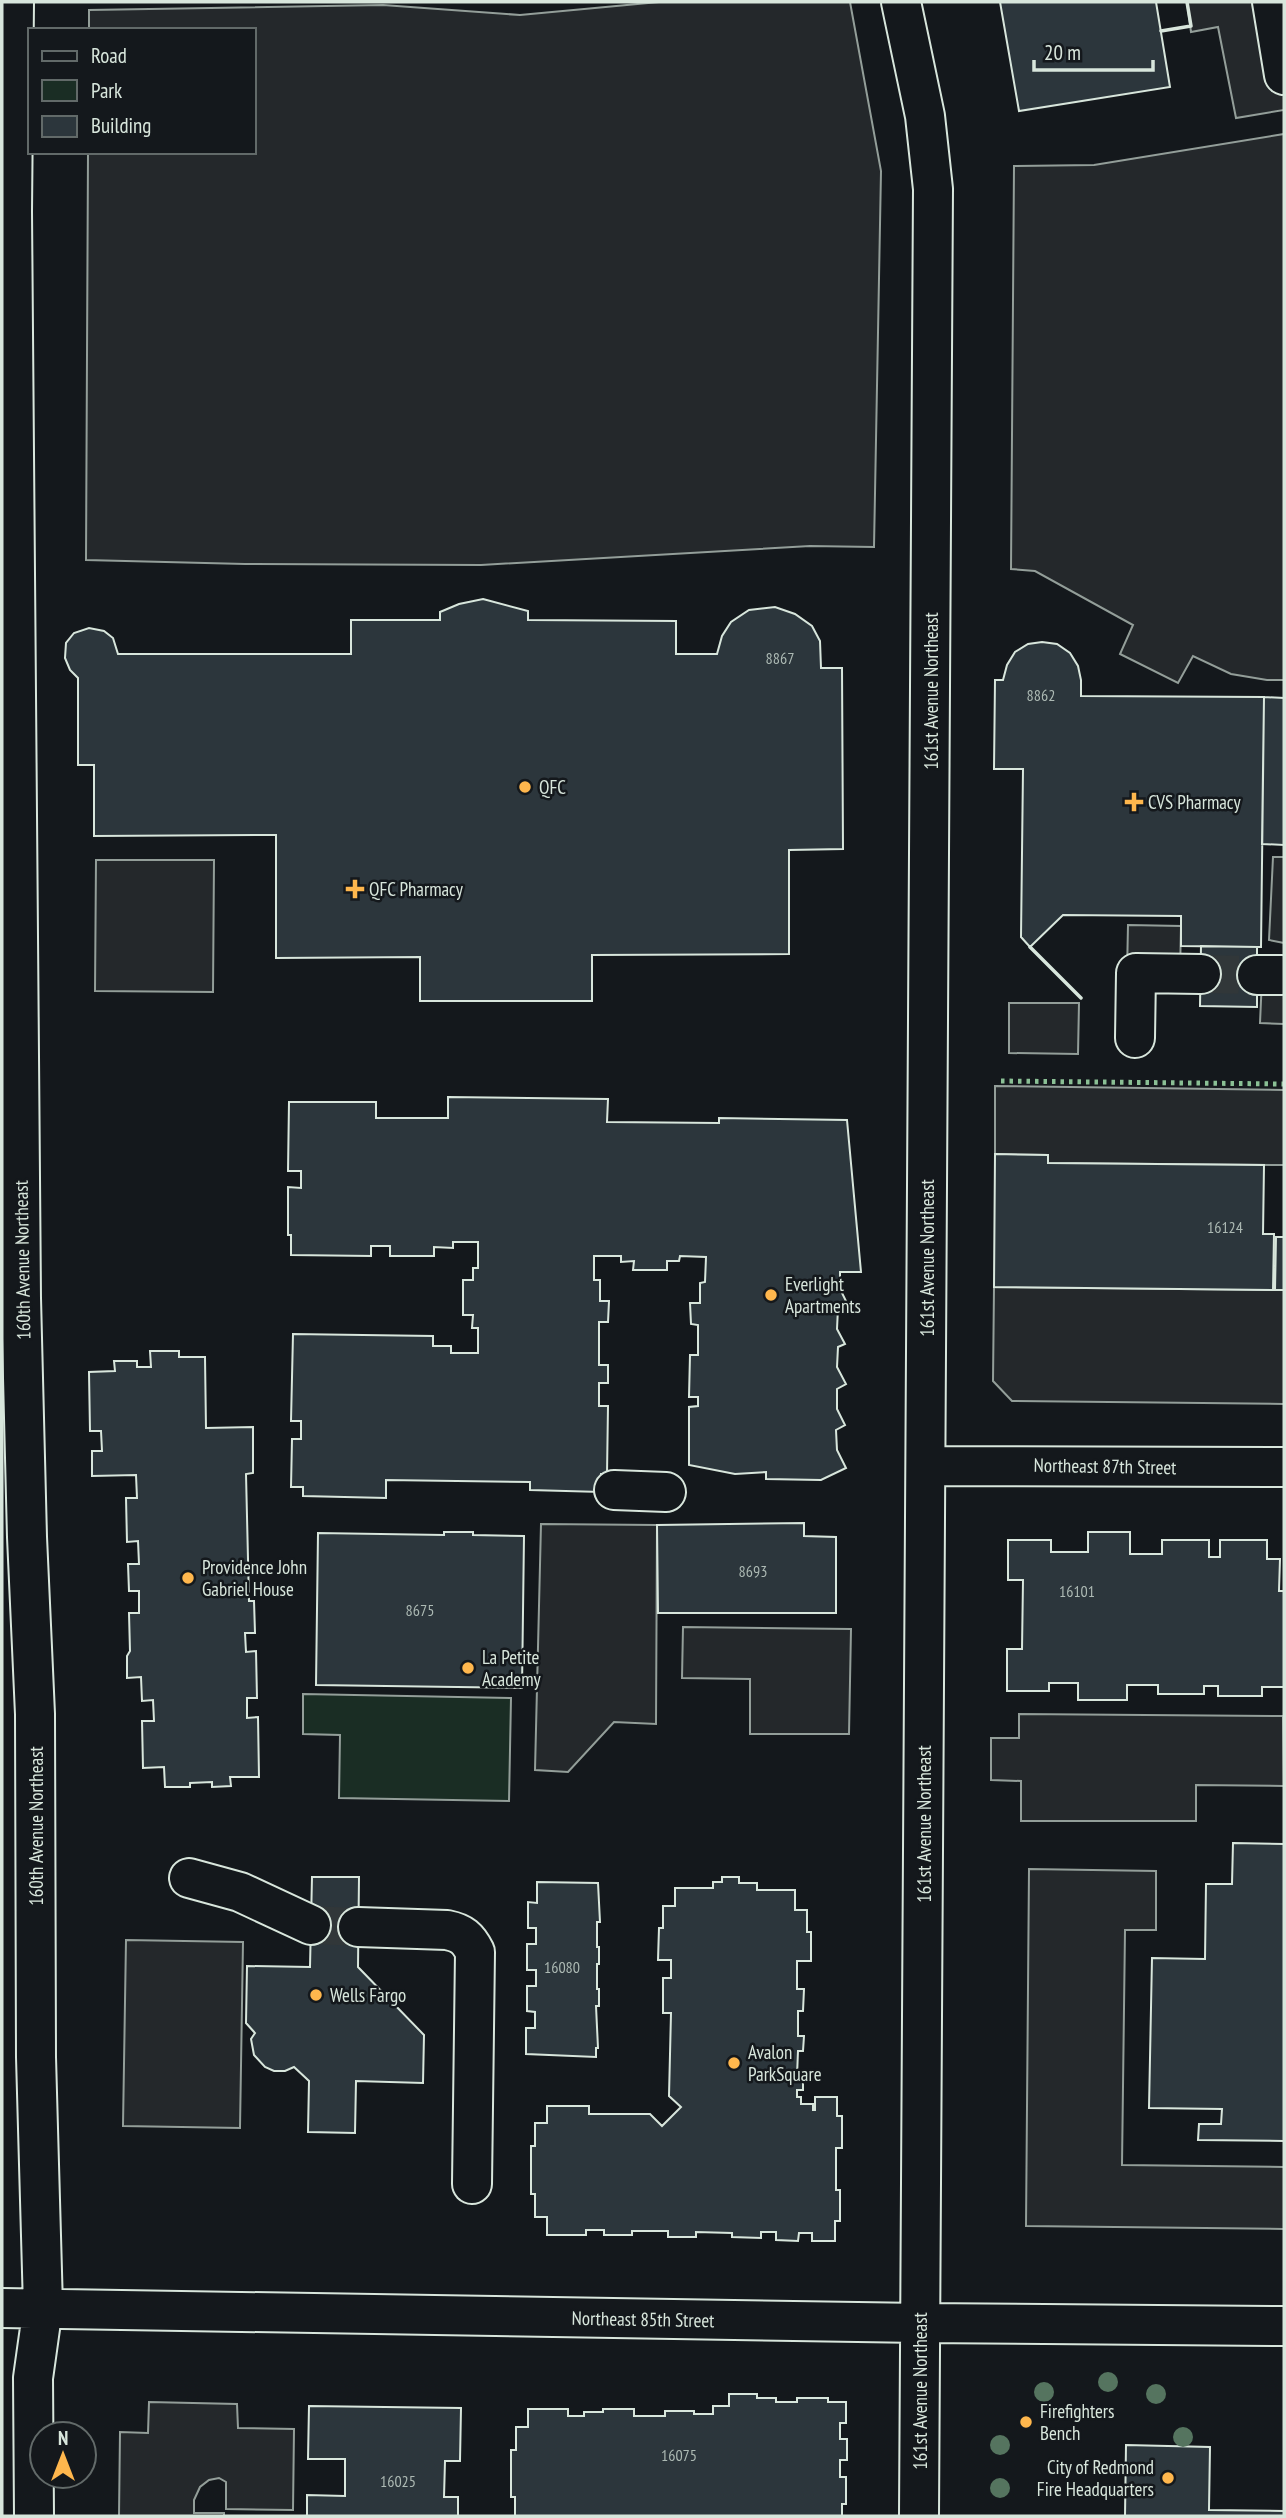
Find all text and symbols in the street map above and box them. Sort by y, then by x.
legend [28,28,256,154]
scale bar [1034,28,1153,72]
text: 20 m [1044,39,1081,66]
text: Road [91,42,127,69]
text: Park [91,77,122,104]
text: Building [91,112,151,139]
street label: 161st Avenue Northeast [919,611,943,770]
house number: 8867 [766,648,794,668]
house number: 8862 [1027,685,1055,705]
place label: QFC [539,775,566,799]
marker: QFC [517,779,533,795]
place label: CVS Pharmacy [1148,790,1241,814]
marker: CVS Pharmacy [1126,794,1142,810]
place label: QFC Pharmacy [369,877,464,901]
marker: QFC Pharmacy [347,881,363,897]
street label: 161st Avenue Northeast [915,1178,939,1337]
street label: 160th Avenue Northeast [9,1179,35,1340]
house number: 16124 [1207,1217,1243,1237]
place label: Everlight Apartments [785,1272,861,1318]
marker: Everlight Apartments [763,1287,779,1303]
street label: Northeast 87th Street [1033,1453,1177,1479]
place label: Providence John Gabriel House [202,1555,307,1601]
house number: 8693 [739,1561,767,1581]
marker: Providence John Gabriel House [180,1570,196,1586]
house number: 16101 [1059,1581,1095,1601]
house number: 8675 [406,1600,434,1620]
place label: La Petite Academy [482,1645,542,1691]
marker: La Petite Academy [460,1660,476,1676]
street label: 161st Avenue Northeast [912,1744,936,1903]
street label: 160th Avenue Northeast [24,1745,48,1906]
house number: 16080 [544,1957,580,1977]
place label: Wells Fargo [330,1983,406,2007]
marker: Wells Fargo [308,1987,324,2003]
place label: Avalon ParkSquare [748,2040,822,2086]
marker: Avalon ParkSquare [726,2055,742,2071]
street label: Northeast 85th Street [571,2306,715,2332]
street label: 161st Avenue Northeast [908,2311,932,2470]
place label: Firefighters Bench [1040,2399,1114,2445]
marker: Firefighters Bench [1018,2414,1034,2430]
north arrow [28,2420,98,2490]
text: N [58,2426,68,2450]
house number: 16075 [661,2445,697,2465]
place label: City of Redmond Fire Headquarters [1037,2455,1154,2501]
marker: City of Redmond Fire Headquarters [1160,2470,1176,2486]
house number: 16025 [380,2471,416,2491]

